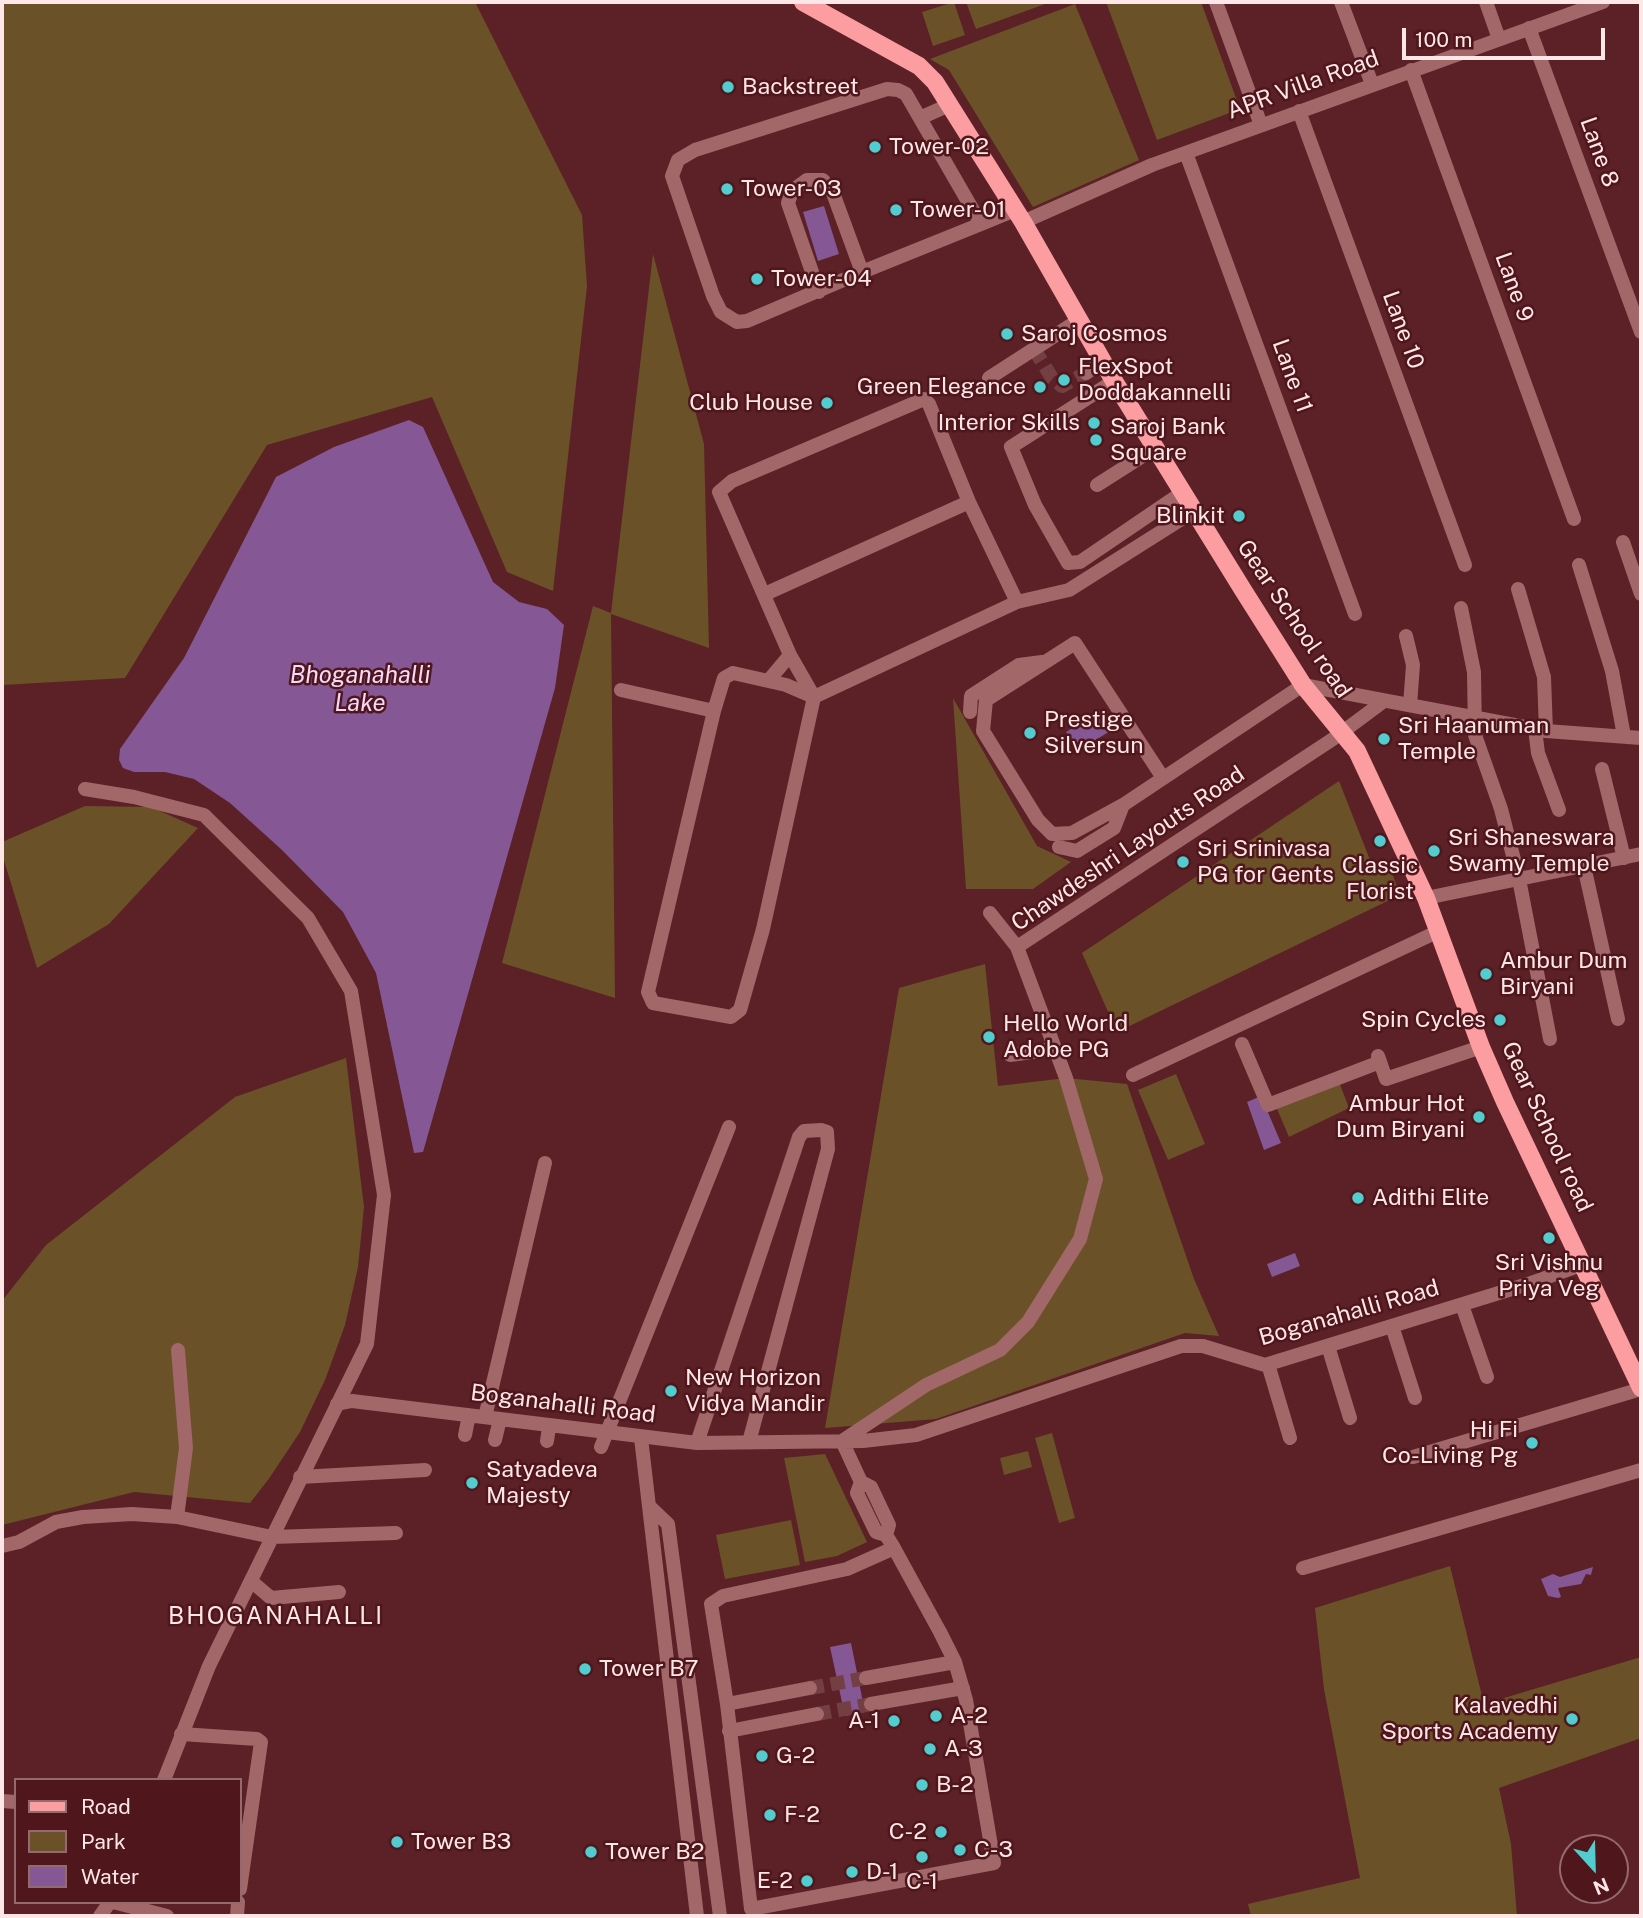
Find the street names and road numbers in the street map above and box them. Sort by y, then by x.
street label: APR Villa Road [1223,45,1383,125]
street label: Lane 8 [1574,113,1624,191]
street label: Lane 9 [1489,249,1539,325]
street label: Lane 10 [1376,287,1430,373]
street label: Lane 11 [1266,335,1318,417]
street label: Gear School road [1231,535,1357,703]
street label: Chawdeshri Layouts Road [1006,761,1250,937]
street label: Gear School road [1495,1037,1599,1217]
street label: Boganahalli Road [1256,1274,1442,1352]
street label: Boganahalli Road [469,1379,657,1429]

